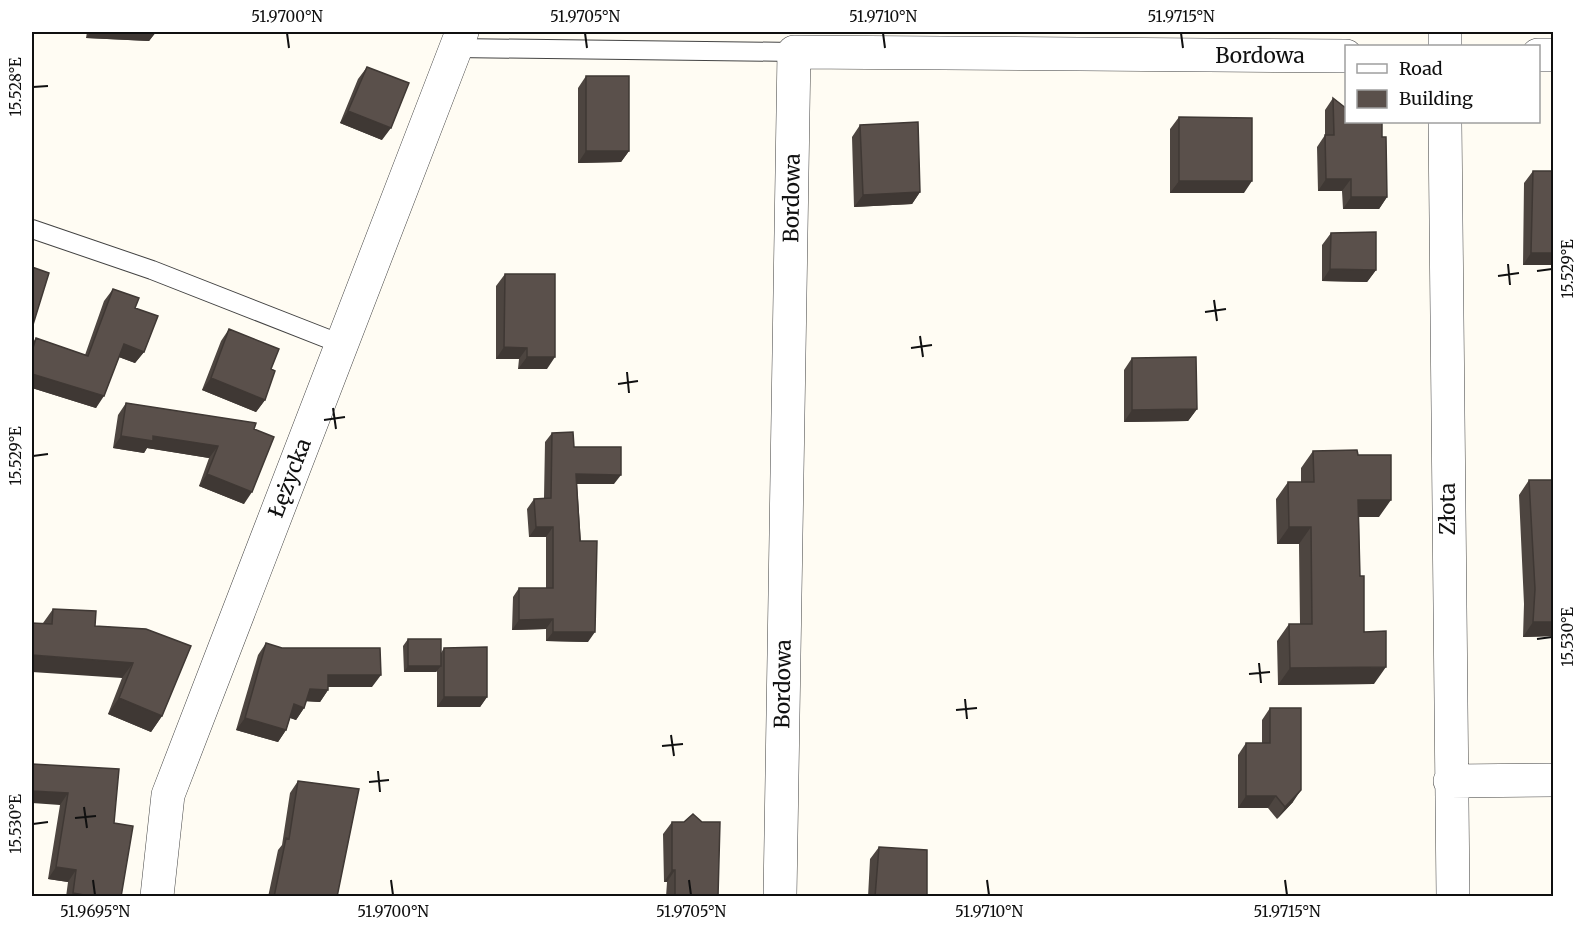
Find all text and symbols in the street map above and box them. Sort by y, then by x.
text: 51.9700°N [251,7,323,26]
text: 51.9705°N [550,7,620,26]
text: 51.9710°N [849,7,917,26]
text: 51.9715°N [1147,7,1215,26]
street label: Bordowa [1215,42,1305,69]
legend [1345,45,1540,123]
text: 15.528°E [6,57,25,117]
text: Road [1399,57,1443,80]
text: Building [1399,87,1473,110]
street label: Bordowa [777,153,806,243]
text: 15.529°E [1558,239,1577,299]
text: 15.529°E [6,426,25,486]
street label: Łężycka [262,434,317,521]
street label: Złota [1434,483,1461,535]
text: 15.530°E [1558,607,1577,667]
street label: Bordowa [768,639,797,729]
text: 15.530°E [6,794,25,854]
text: 51.9695°N [60,902,130,921]
text: 51.9700°N [357,902,429,921]
text: 51.9705°N [656,902,726,921]
text: 51.9710°N [955,902,1023,921]
text: 51.9715°N [1253,902,1321,921]

